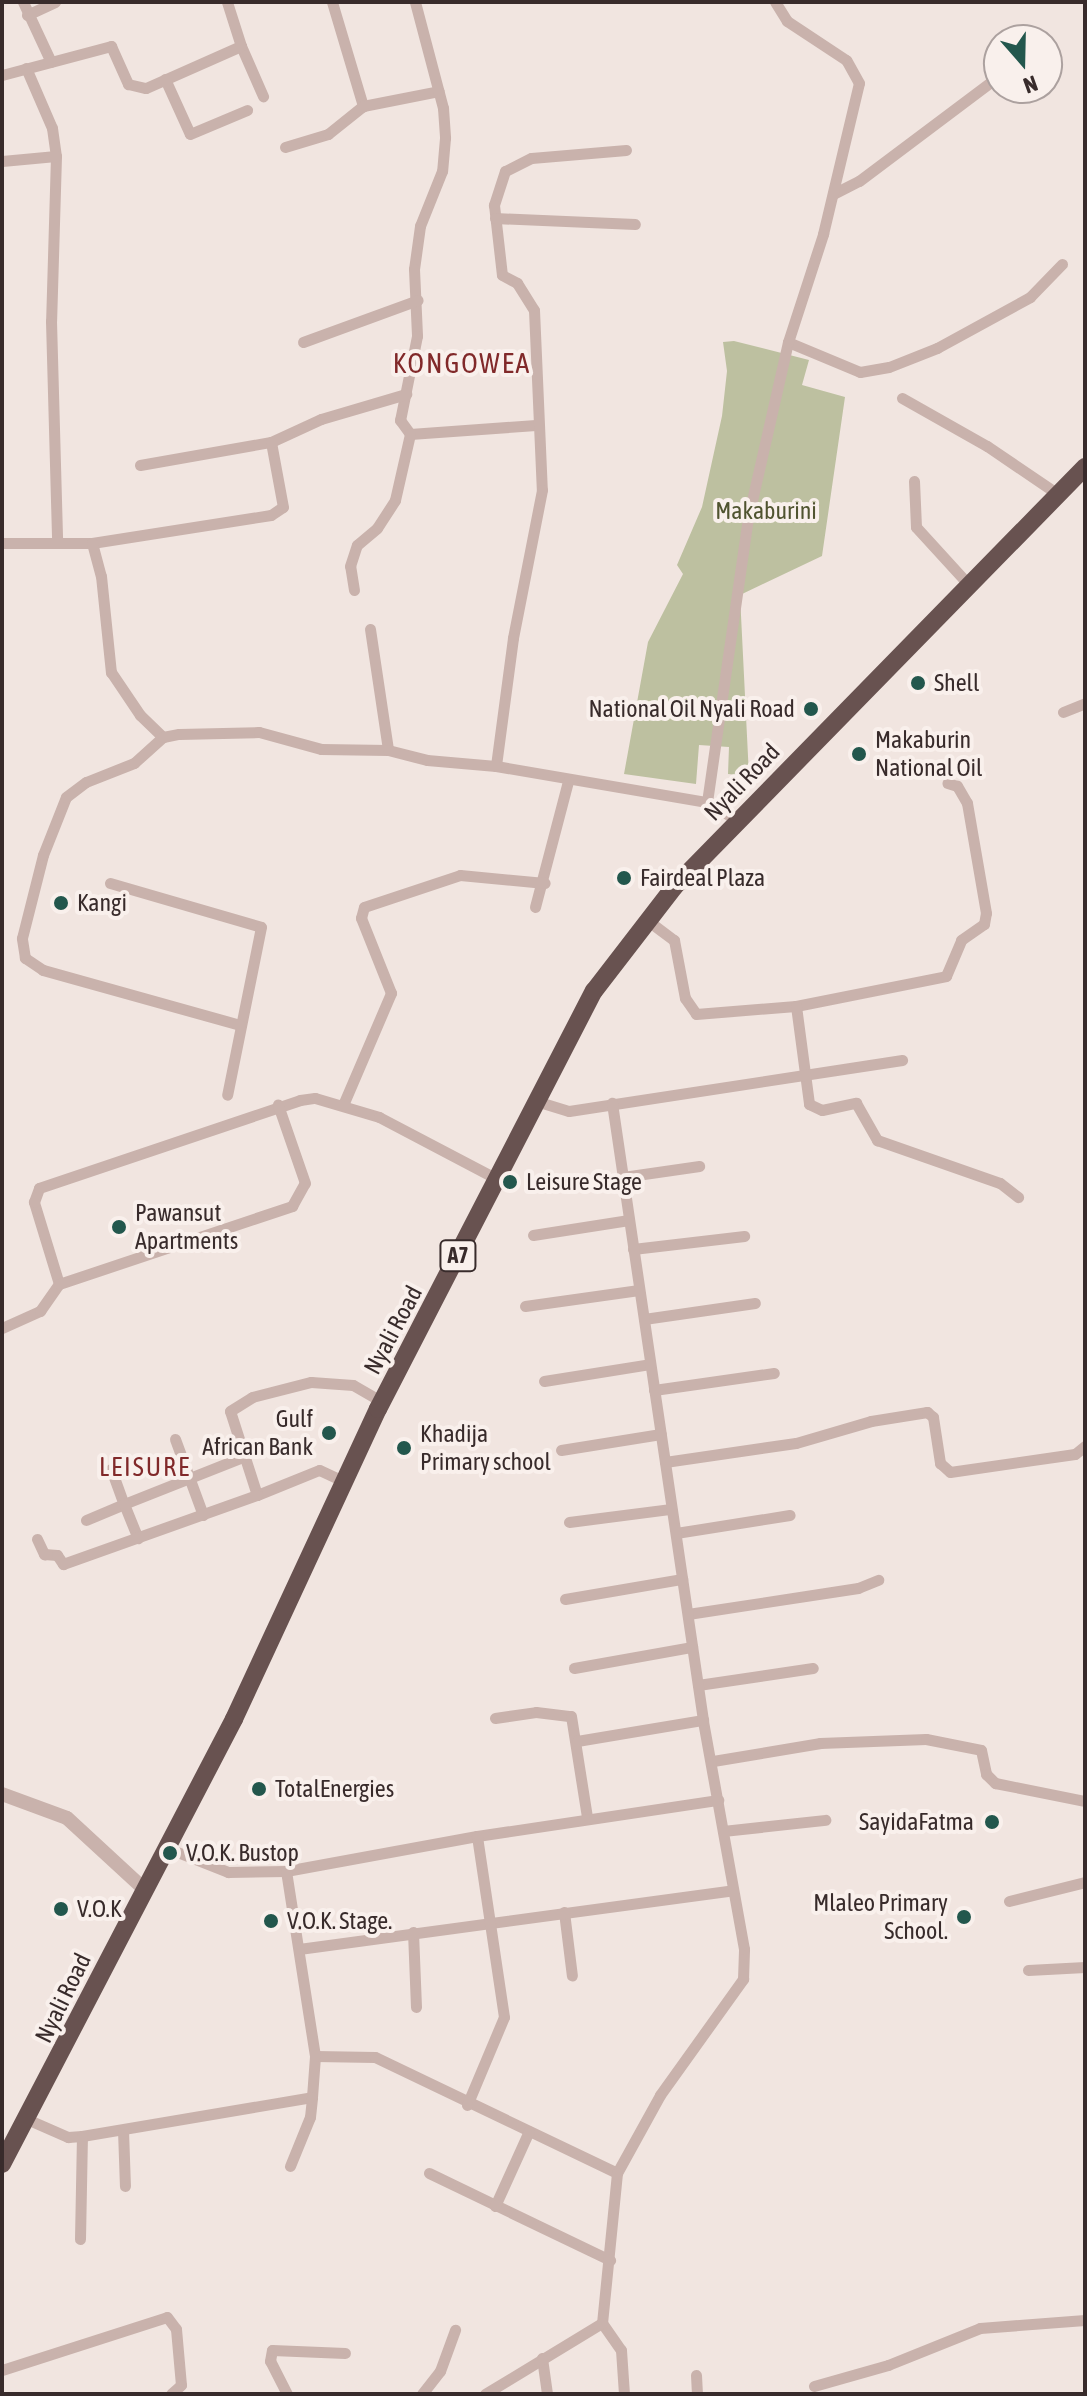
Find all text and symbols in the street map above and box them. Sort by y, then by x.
north arrow [983,24,1063,104]
text: N [1020,70,1041,99]
district label: KONGOWEA [393,346,531,380]
park label: Makaburini [715,497,817,525]
place label: Shell [934,669,979,697]
marker: Shell [909,674,927,692]
place label: National Oil Nyali Road [588,695,795,723]
marker: National Oil Nyali Road [802,700,820,718]
place label: Makaburin National Oil [875,726,982,782]
street label: Nyali Road [698,737,786,827]
marker: Makaburin National Oil [850,745,868,763]
place label: Fairdeal Plaza [640,864,765,892]
marker: Fairdeal Plaza [615,869,633,887]
place label: Kangi [77,889,127,917]
marker: Kangi [52,894,70,912]
place label: Leisure Stage [526,1168,642,1196]
marker: Leisure Stage [501,1173,519,1191]
place label: Pawansut Apartments [135,1199,238,1255]
marker: Pawansut Apartments [110,1218,128,1236]
road number: A7 [438,1238,478,1274]
street label: Nyali Road [358,1281,428,1379]
place label: Gulf African Bank [202,1405,313,1461]
place label: Khadija Primary school [420,1420,551,1476]
marker: Gulf African Bank [320,1424,338,1442]
marker: Khadija Primary school [395,1439,413,1457]
district label: LEISURE [99,1452,191,1484]
place label: TotalEnergies [275,1775,394,1803]
marker: TotalEnergies [250,1780,268,1798]
place label: SayidaFatma [859,1808,974,1836]
marker: SayidaFatma [981,1811,1003,1833]
place label: V.O.K. Bustop [186,1839,299,1867]
marker: V.O.K. Bustop [161,1844,179,1862]
place label: Mlaleo Primary School. [813,1889,948,1945]
place label: V.O.K [77,1895,122,1923]
marker: V.O.K [52,1900,70,1918]
place label: V.O.K. Stage. [287,1907,392,1935]
marker: Mlaleo Primary School. [955,1908,973,1926]
marker: V.O.K. Stage. [262,1912,280,1930]
street label: Nyali Road [29,1949,97,2047]

